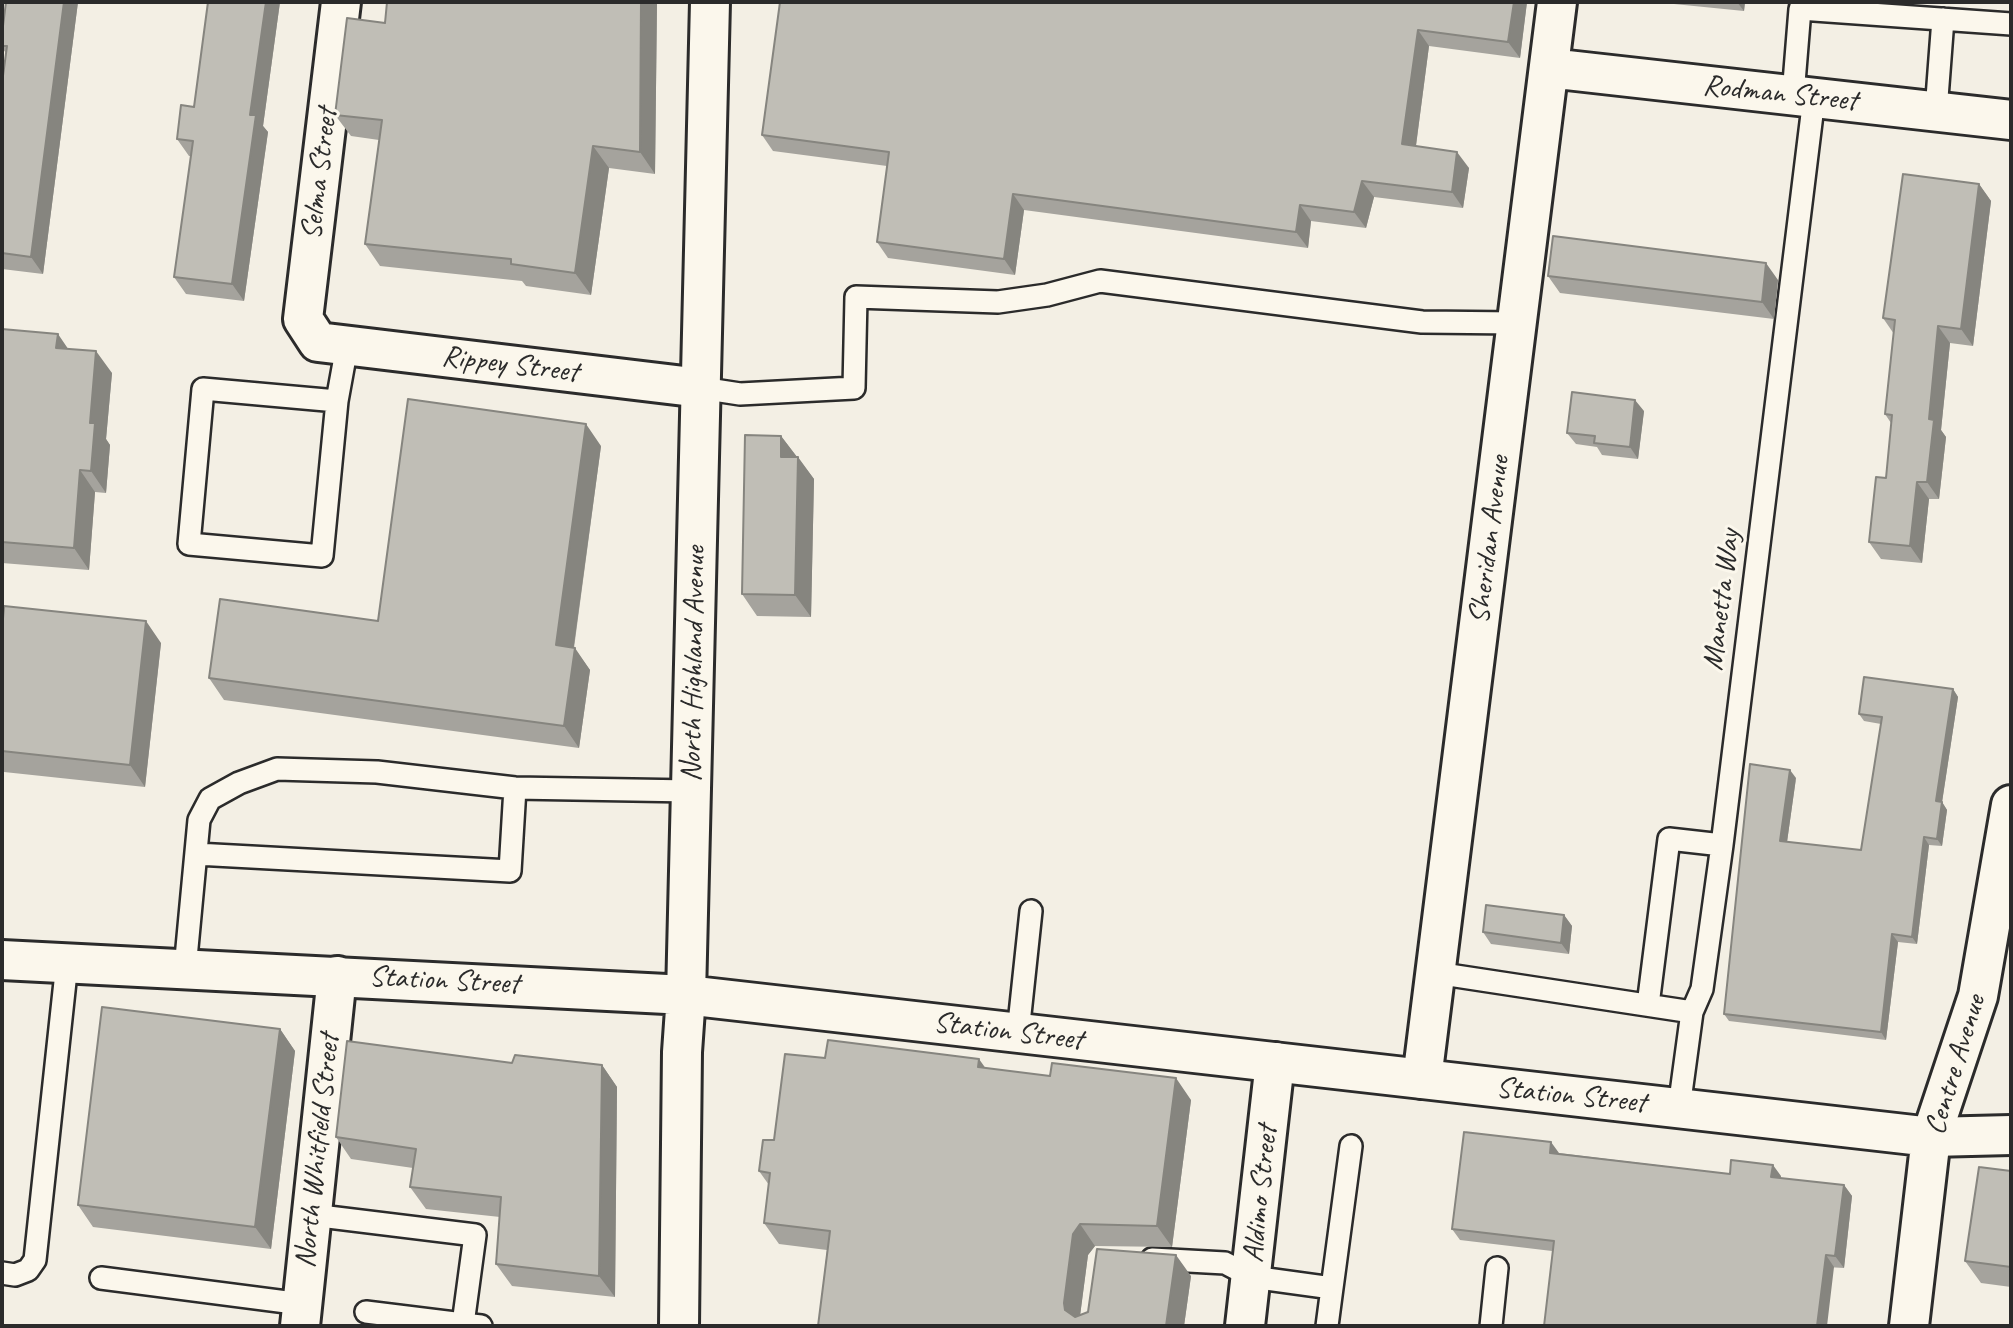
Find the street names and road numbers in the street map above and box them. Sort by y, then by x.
street label: Rodman Street [1701,68,1859,120]
street label: Selma Street [294,106,346,242]
street label: Rippey Street [440,339,580,391]
street label: Sheridan Avenue [1462,454,1518,626]
street label: Manetta Way [1695,527,1749,673]
street label: North Highland Avenue [674,546,714,782]
street label: Station Street [368,959,520,1003]
street label: Centre Avenue [1918,991,1994,1139]
street label: Station Street [931,1005,1085,1059]
street label: North Whitfield Street [288,1032,348,1270]
street label: Station Street [1494,1070,1648,1122]
street label: Aldimo Street [1236,1124,1286,1264]

